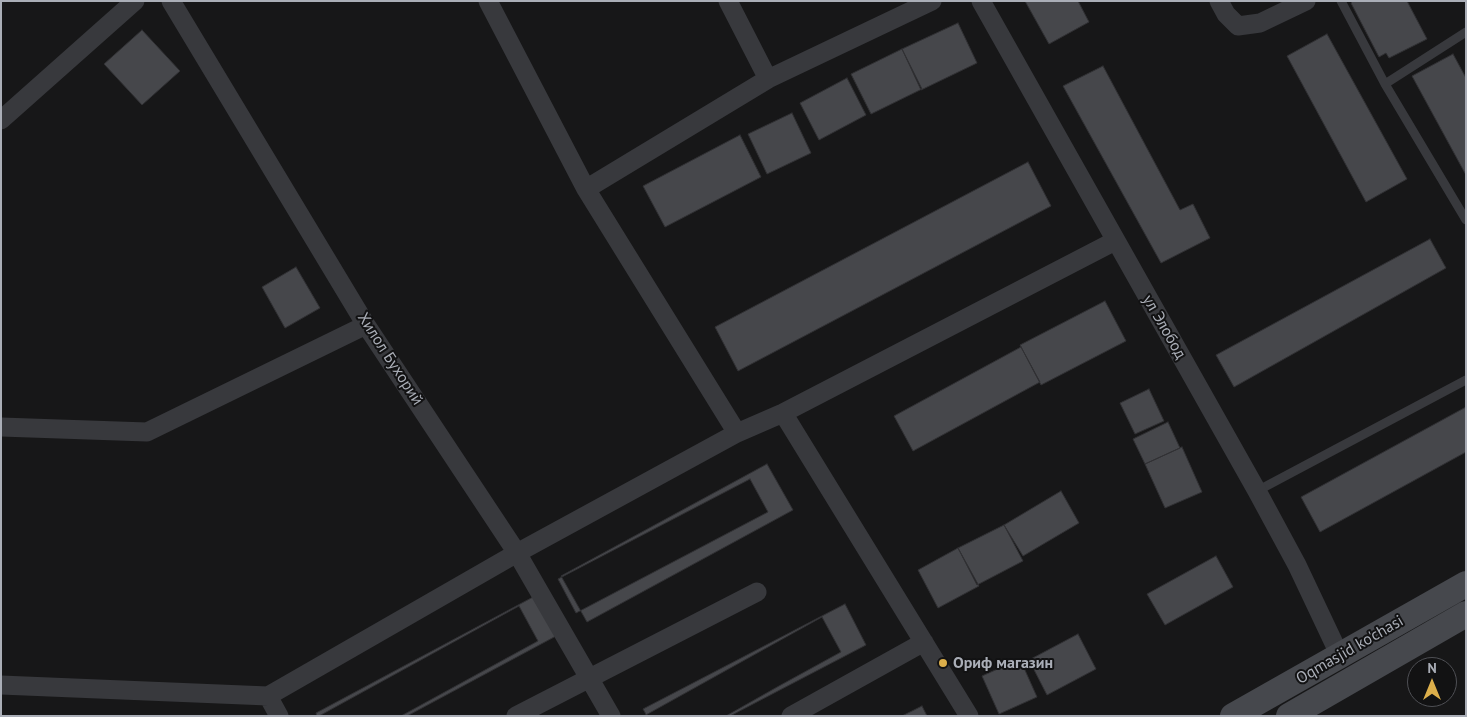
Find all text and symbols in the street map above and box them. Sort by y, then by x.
street label: ул Элобод [1138,292,1190,362]
street label: Хилол Бухорий [353,309,427,409]
street label: Oqmasjid ko'chasi [1293,612,1407,688]
place label: Ориф магазин [953,653,1053,673]
marker: Ориф магазин [937,657,949,669]
north arrow [1407,657,1457,707]
text: N [1427,659,1437,677]

